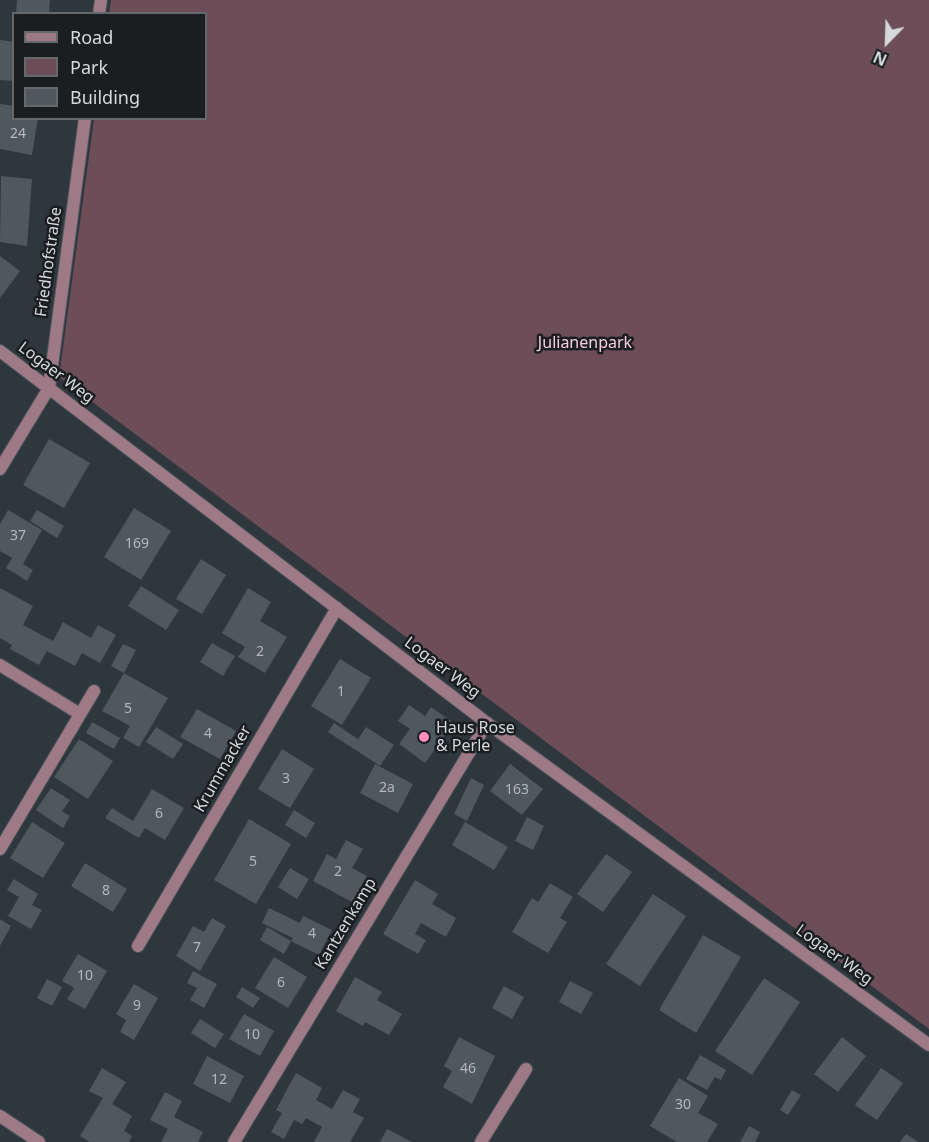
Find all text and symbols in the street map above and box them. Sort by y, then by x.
legend [12,12,207,120]
north arrow [857,12,917,72]
text: Road [70,25,113,49]
text: N [870,46,890,71]
text: Park [70,55,108,79]
text: Building [70,85,140,109]
house number: 24 [10,126,26,142]
street label: Friedhofstraße [32,206,66,318]
park label: Julianenpark [538,333,632,353]
street label: Logaer Weg [14,338,98,408]
house number: 37 [10,528,26,544]
house number: 169 [125,536,149,552]
street label: Logaer Weg [400,633,484,703]
house number: 2 [256,644,264,660]
house number: 1 [337,684,345,700]
house number: 5 [124,701,132,717]
place label: Haus Rose & Perle [436,718,515,756]
street label: Krummacker [190,722,256,816]
house number: 4 [204,726,212,742]
marker: Haus Rose & Perle [417,730,431,744]
house number: 3 [282,771,290,787]
house number: 2a [379,780,395,796]
house number: 163 [505,782,529,798]
house number: 6 [155,806,163,822]
house number: 5 [249,854,257,870]
house number: 2 [334,864,342,880]
street label: Kantzenkamp [311,875,381,973]
house number: 8 [102,883,110,899]
street label: Logaer Weg [792,921,876,989]
house number: 4 [308,926,316,942]
house number: 7 [193,940,201,956]
house number: 10 [77,968,93,984]
house number: 6 [277,975,285,991]
house number: 9 [133,998,141,1014]
house number: 10 [244,1027,260,1043]
house number: 46 [460,1061,476,1077]
house number: 12 [211,1072,227,1088]
house number: 30 [675,1097,691,1113]

